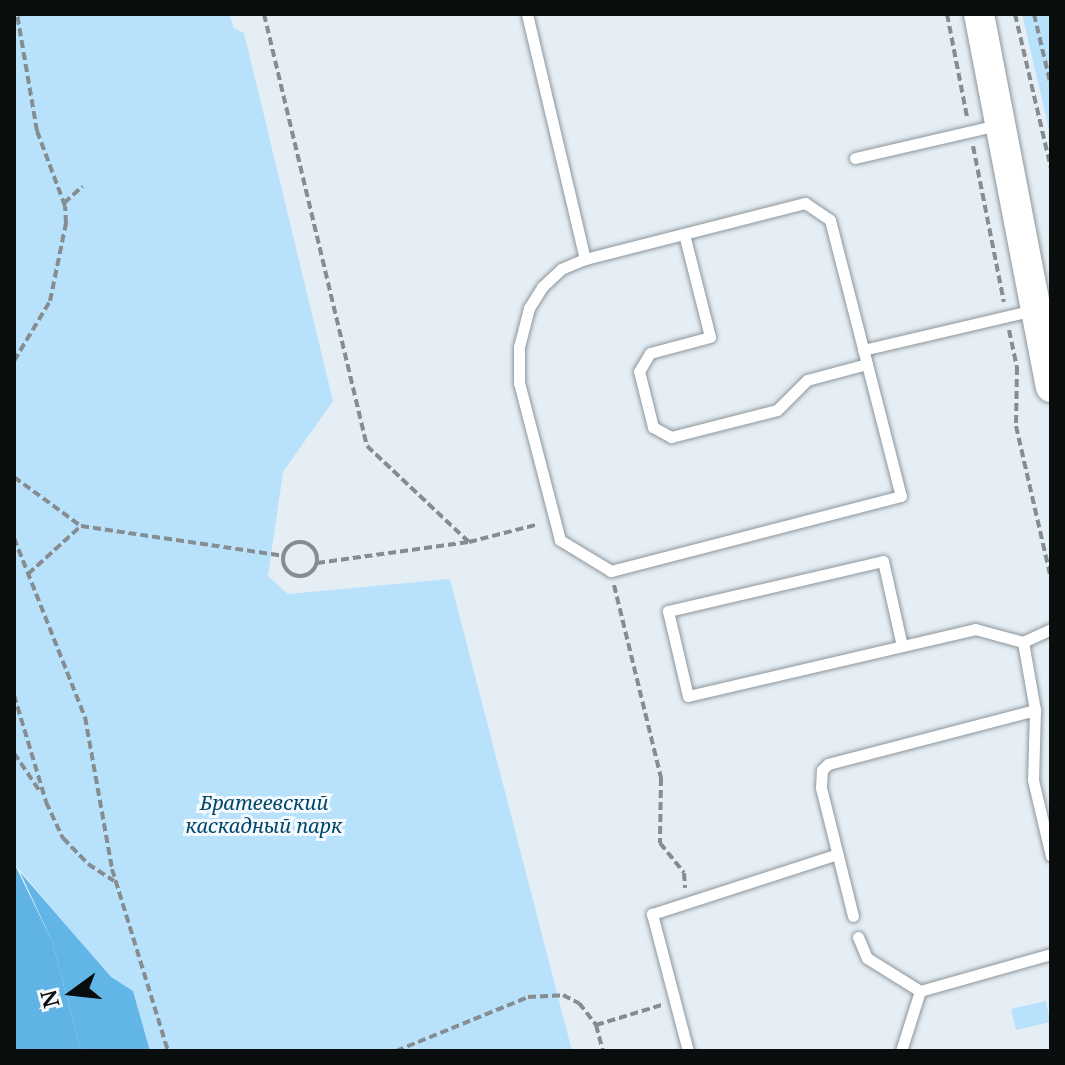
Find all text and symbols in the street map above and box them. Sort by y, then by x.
park label: Братеевский каскадный парк [185,790,343,837]
north arrow [32,953,112,1033]
text: N [32,987,66,1011]

